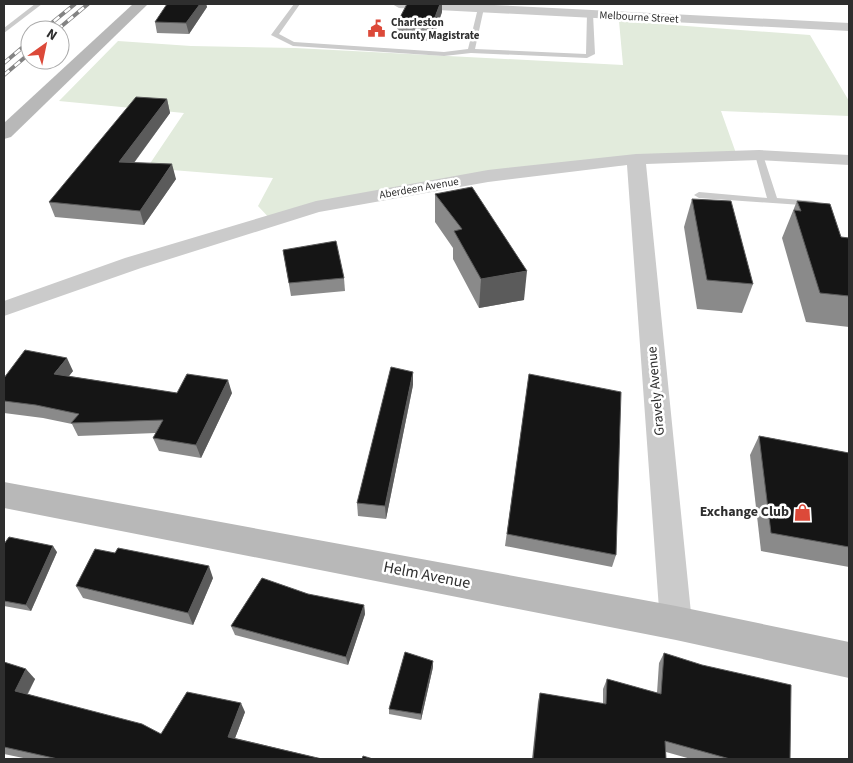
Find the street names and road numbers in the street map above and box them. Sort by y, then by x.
street label: Melbourne Street [599,7,679,27]
street label: Aberdeen Avenue [378,174,460,202]
street label: Gravely Avenue [642,345,670,437]
street label: Helm Avenue [382,556,472,594]

